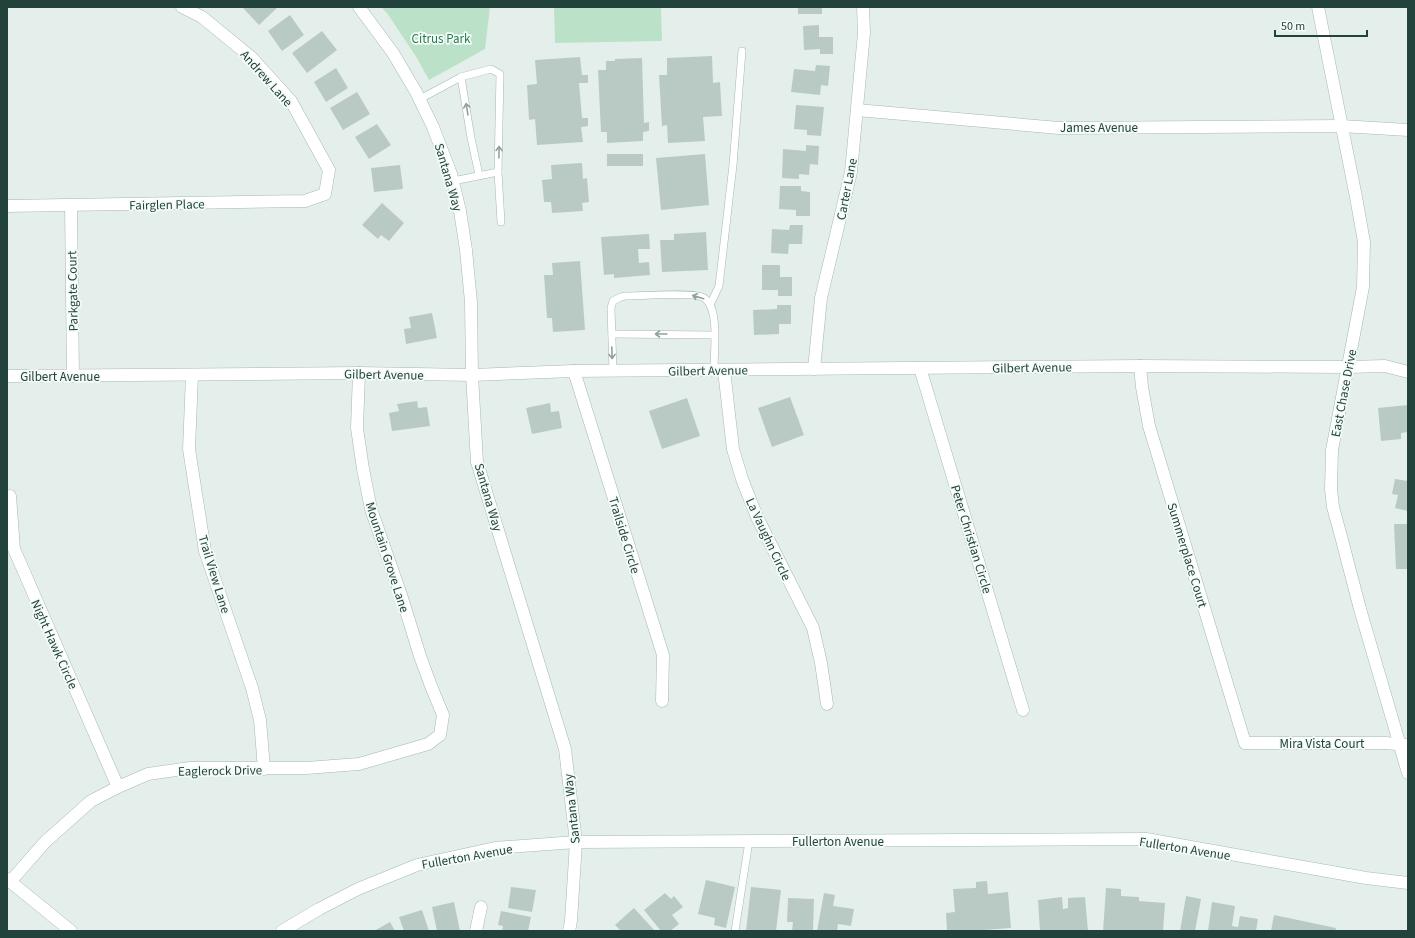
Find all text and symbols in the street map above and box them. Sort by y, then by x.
scale bar [1275,12,1367,38]
text: 50 m [1281,18,1305,35]
park label: Citrus Park [412,30,471,48]
street label: Andrew Lane [236,46,297,111]
one-way arrow [462,103,470,116]
street label: James Avenue [1060,119,1138,137]
street label: Santana Way [430,141,466,213]
one-way arrow [495,146,502,159]
street label: Carter Lane [832,157,862,222]
street label: Fairglen Place [129,195,205,215]
street label: Parkgate Court [63,250,83,331]
one-way arrow [692,292,705,300]
one-way arrow [655,330,668,338]
one-way arrow [608,346,616,359]
street label: East Chase Drive [1327,348,1361,439]
street label: Gilbert Avenue [992,358,1072,378]
street label: Gilbert Avenue [668,361,748,381]
street label: Gilbert Avenue [344,365,424,385]
street label: Gilbert Avenue [20,368,100,386]
street label: Santana Way [470,461,506,533]
street label: Peter Christian Circle [946,483,996,596]
street label: Trailside Circle [604,495,644,576]
street label: La Vaughn Circle [741,495,795,584]
street label: Mountain Grove Lane [361,500,413,615]
street label: Summerplace Court [1163,501,1212,611]
street label: Trail View Lane [194,533,234,616]
street label: Night Hawk Circle [26,597,82,692]
street label: Mira Vista Court [1280,735,1365,753]
street label: Eaglerock Drive [178,761,262,781]
street label: Santana Way [559,773,585,845]
street label: Fullerton Avenue [792,833,884,851]
street label: Fullerton Avenue [1138,833,1232,865]
street label: Fullerton Avenue [420,840,514,874]

